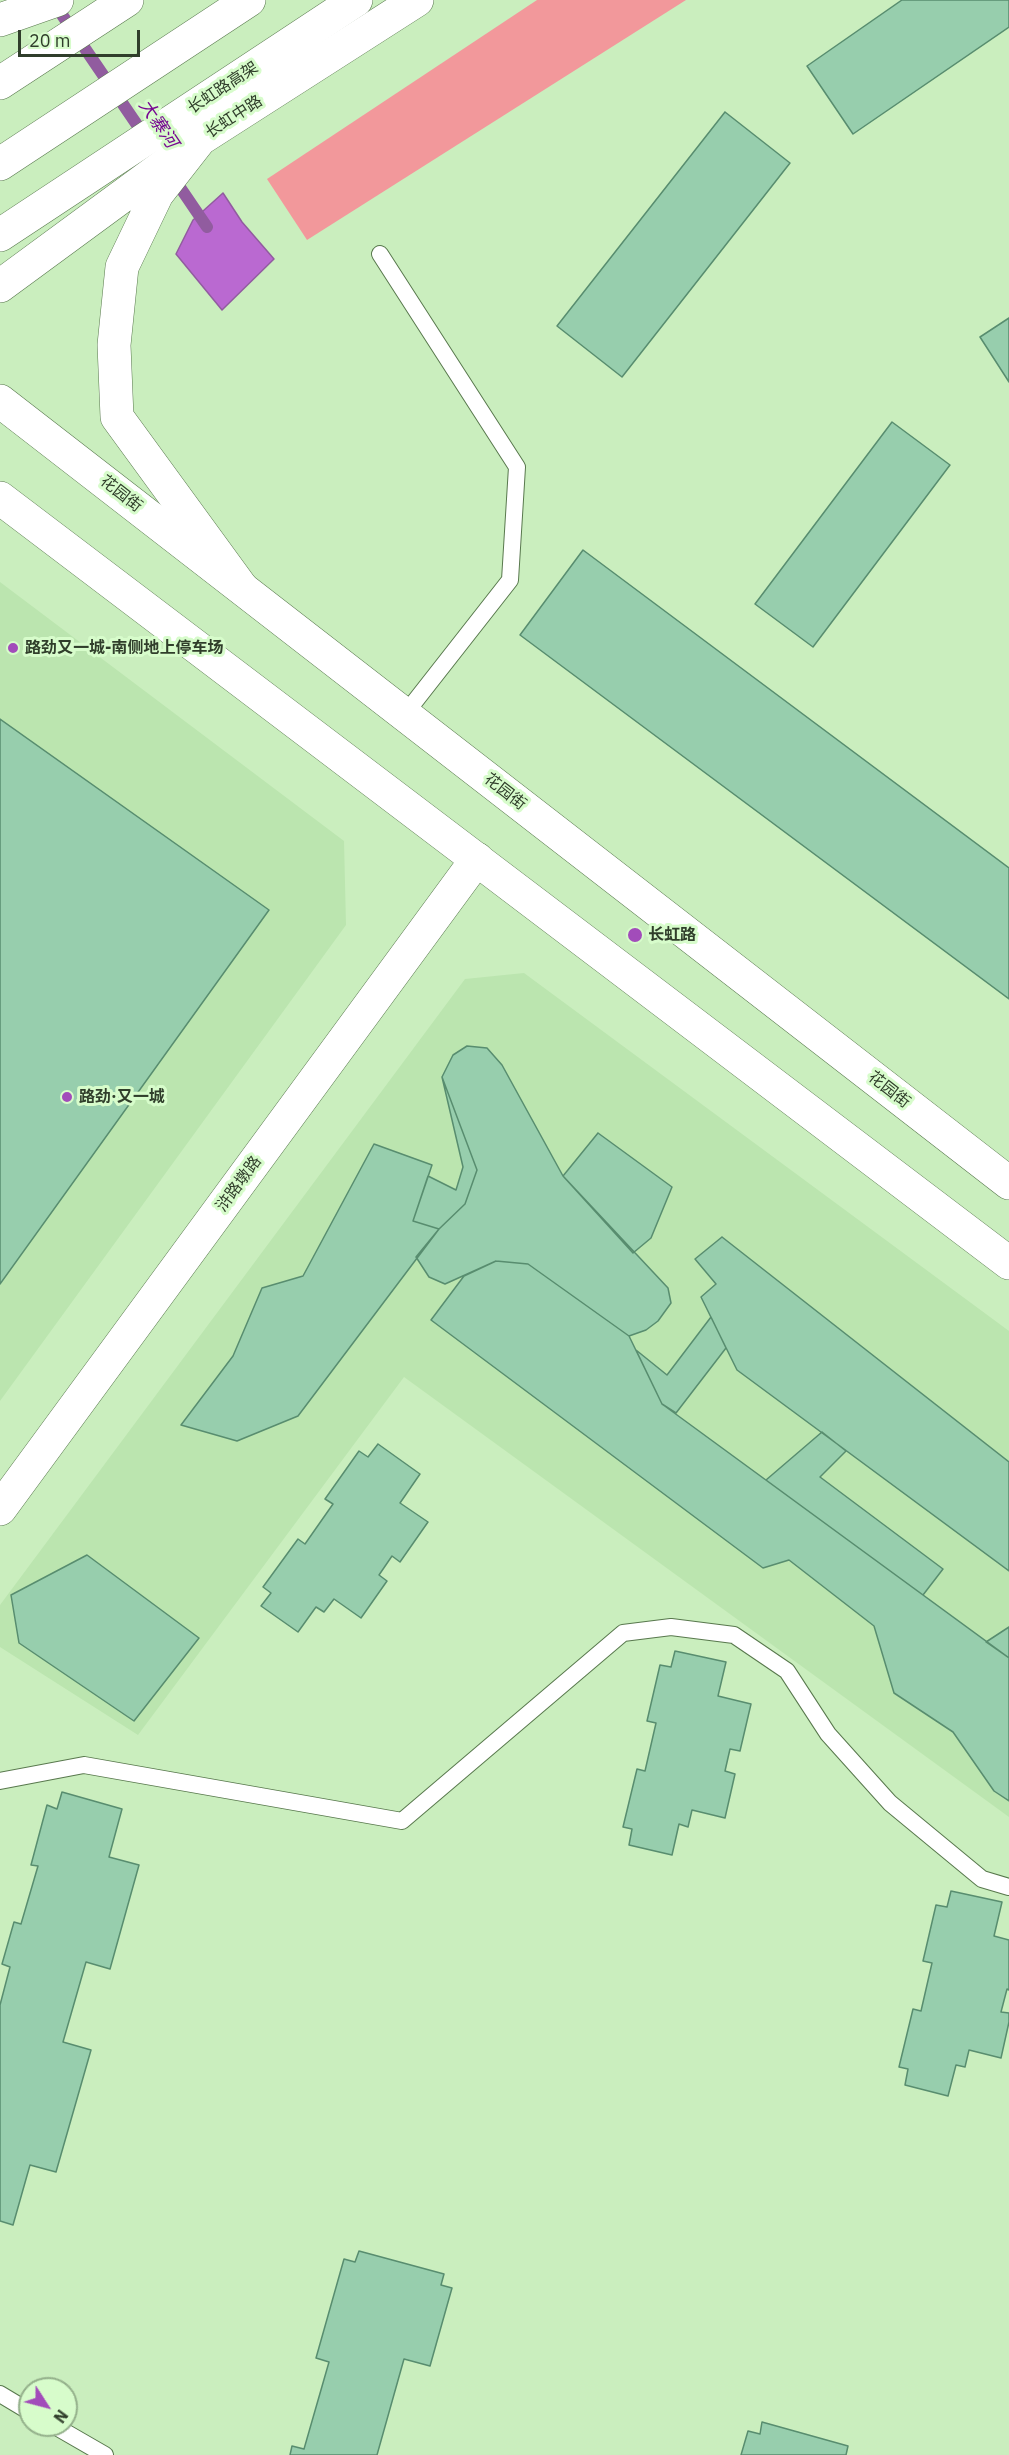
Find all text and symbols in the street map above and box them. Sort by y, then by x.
scale bar [21,18,142,56]
text: 20 m [29,29,71,52]
street label: 长虹路高架 [184,58,262,118]
street label: 长虹中路 [202,92,266,142]
water label: 大寨河 [134,96,182,152]
street label: 花园街 [96,472,146,516]
place label: 路劲又一城-南侧地上停车场 [25,638,223,658]
marker: 路劲又一城-南侧地上停车场 [6,641,20,655]
street label: 花园街 [480,770,530,814]
place label: 长虹路 [648,925,696,945]
marker: 长虹路 [626,926,644,944]
street label: 花园街 [864,1068,914,1112]
place label: 路劲·又一城 [79,1087,165,1107]
marker: 路劲·又一城 [60,1090,74,1104]
street label: 浒路墩路 [212,1152,266,1216]
north arrow [18,2377,78,2437]
text: N [49,2406,72,2427]

